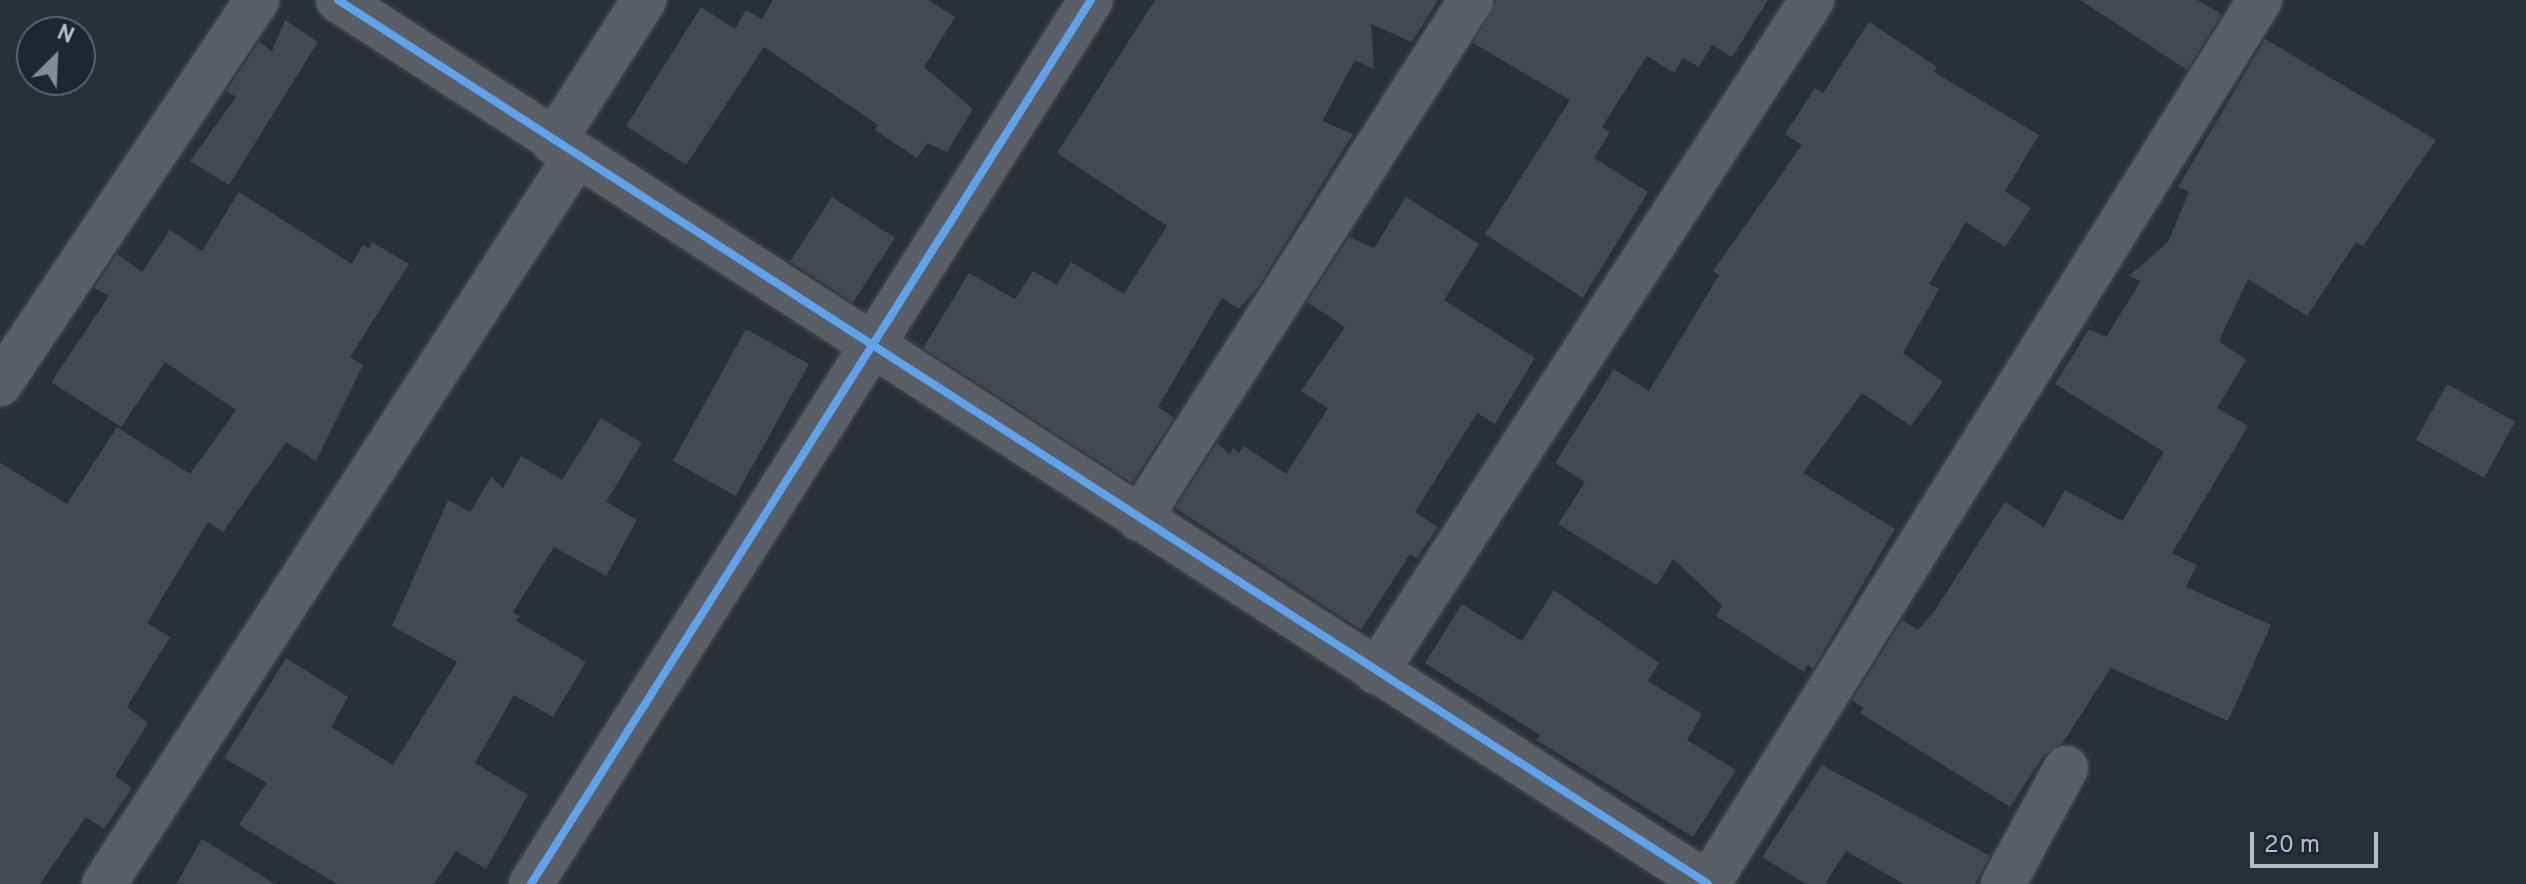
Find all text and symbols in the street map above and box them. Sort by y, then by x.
north arrow [16,16,96,96]
text: N [52,20,78,51]
scale bar [2254,816,2382,866]
text: 20 m [2264,831,2320,861]

